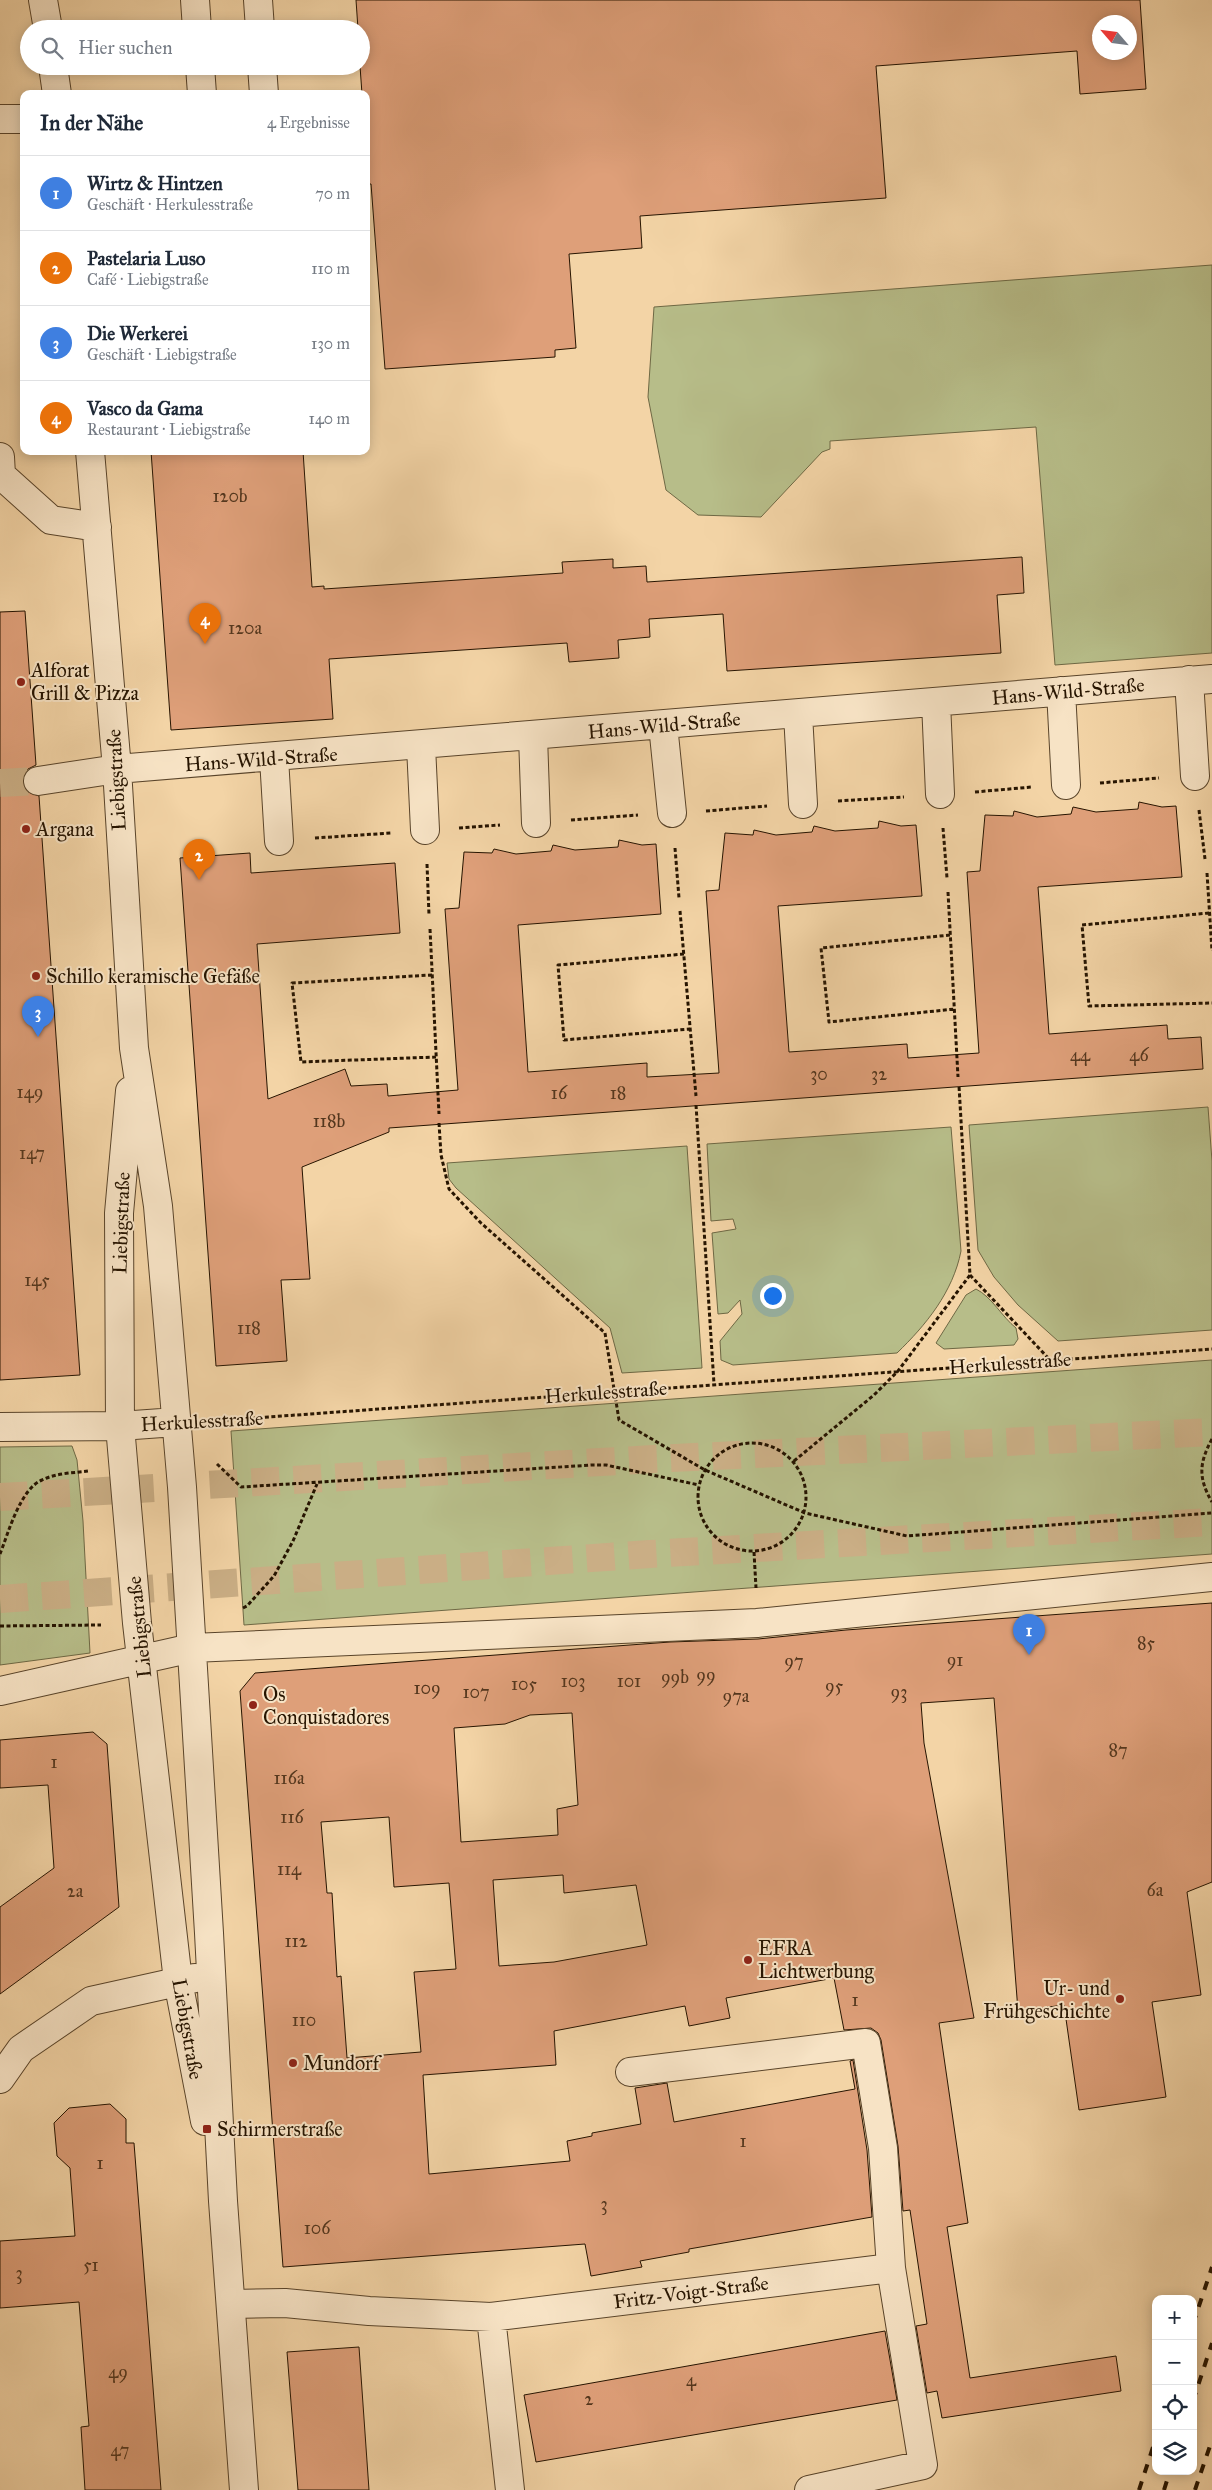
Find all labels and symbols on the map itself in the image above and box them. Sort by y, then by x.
north arrow [1092,15,1137,60]
house number: 120b [212,485,248,507]
pin: 4 [189,603,221,644]
house number: 120a [228,617,262,639]
place label: Alforat Grill & Pizza [30,658,139,705]
street label: Hans-Wild-Straße [991,672,1145,710]
marker: Alforat Grill & Pizza [15,676,27,688]
street label: Hans-Wild-Straße [587,706,741,744]
street label: Liebigstraße [101,728,132,832]
street label: Hans-Wild-Straße [184,742,338,776]
place label: Argana [35,817,95,842]
marker: Argana [20,823,32,835]
pin: 2 [183,839,215,880]
place label: Schillo keramische Gefäße [46,964,260,988]
marker: Schillo keramische Gefäße [30,970,42,982]
pin: 3 [22,996,54,1037]
house number: 44 [1070,1044,1091,1066]
house number: 46 [1129,1044,1149,1066]
house number: 30 [810,1063,828,1085]
house number: 32 [871,1063,887,1085]
house number: 149 [17,1081,43,1103]
house number: 16 [551,1082,568,1104]
house number: 18 [610,1082,626,1104]
house number: 118b [313,1110,346,1132]
house number: 147 [19,1142,45,1164]
street label: Liebigstraße [107,1172,136,1274]
house number: 145 [24,1269,50,1291]
your location [760,1283,786,1309]
house number: 118 [237,1317,261,1339]
street label: Herkulesstraße [948,1347,1072,1379]
street label: Herkulesstraße [544,1376,668,1408]
street label: Herkulesstraße [140,1406,264,1436]
street label: Liebigstraße [122,1575,157,1679]
pin: 1 [1013,1614,1045,1655]
house number: 85 [1137,1632,1156,1654]
house number: 91 [947,1649,963,1671]
house number: 97 [784,1650,804,1672]
house number: 99 [696,1664,716,1686]
house number: 99b [661,1666,689,1688]
house number: 103 [561,1670,585,1692]
house number: 101 [617,1670,641,1692]
house number: 105 [511,1673,538,1695]
house number: 95 [825,1675,844,1697]
house number: 109 [413,1677,441,1699]
house number: 107 [462,1681,490,1703]
house number: 93 [891,1681,907,1703]
place label: Os Conquistadores [263,1682,389,1730]
house number: 97a [723,1685,750,1707]
marker: Os Conquistadores [247,1699,259,1711]
house number: 87 [1108,1739,1128,1761]
house number: 1 [50,1751,58,1773]
house number: 116a [274,1767,305,1789]
house number: 116 [280,1806,304,1828]
house number: 114 [277,1858,302,1880]
house number: 6a [1147,1879,1164,1901]
house number: 2a [67,1880,84,1902]
house number: 112 [284,1930,308,1952]
place label: EFRA Lichtwerbung [758,1936,875,1984]
marker: EFRA Lichtwerbung [742,1954,754,1966]
place label: Ur- und Frühgeschichte [983,1976,1110,2024]
street label: Liebigstraße [166,1977,209,2081]
house number: 1 [851,1989,859,2011]
marker: Ur- und Frühgeschichte [1114,1993,1126,2005]
house number: 110 [292,2009,316,2031]
place label: Mundorf [303,2051,383,2075]
marker: Mundorf [287,2057,299,2069]
place label: Schirmerstraße [217,2117,343,2141]
marker: Schirmerstraße [201,2123,213,2135]
house number: 1 [739,2130,747,2152]
house number: 1 [96,2152,104,2174]
house number: 3 [600,2193,608,2215]
house number: 106 [304,2217,331,2239]
house number: 51 [83,2254,99,2276]
house number: 3 [15,2262,23,2284]
street label: Fritz-Voigt-Straße [612,2271,770,2314]
house number: 49 [108,2361,128,2383]
house number: 4 [686,2369,697,2391]
house number: 2 [585,2388,594,2410]
house number: 47 [111,2439,129,2461]

